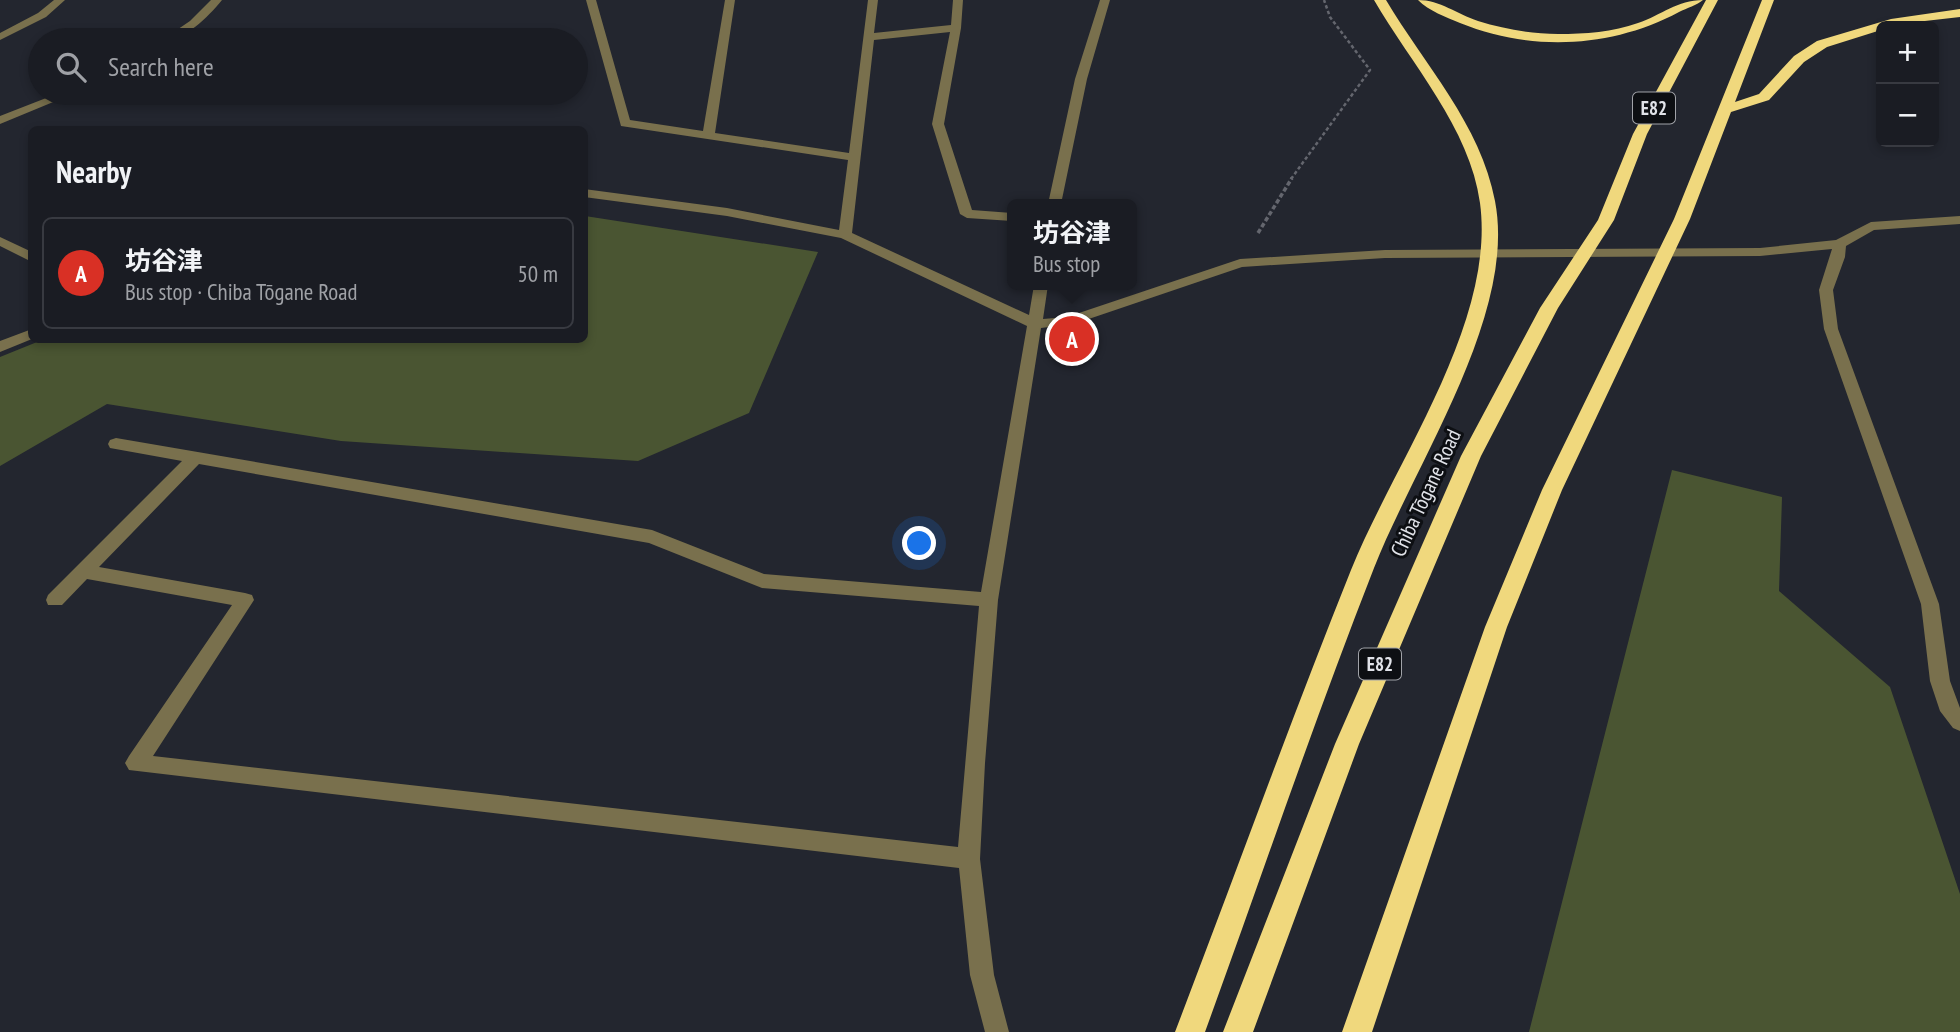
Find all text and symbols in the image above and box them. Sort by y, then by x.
map controls [1876,21,1939,147]
button: + [1876,21,1939,84]
search box [28,28,588,105]
icon: search [52,48,90,86]
text: Search here [108,50,214,83]
button: − [1876,84,1939,147]
road number: E82 [1633,92,1675,124]
text: Nearby [56,152,131,191]
popup [1007,199,1137,290]
text: 坊谷津 [1033,216,1111,249]
text: 坊谷津 [125,244,203,277]
text: Bus stop [1033,249,1100,278]
text: A [75,259,87,288]
text: 50 m [517,259,558,288]
text: Bus stop · Chiba Tōgane Road [125,277,357,306]
pin: A [1049,313,1095,365]
street label: Chiba Tōgane Road [1384,425,1467,561]
your location [902,526,936,560]
road number: E82 [1359,649,1401,680]

